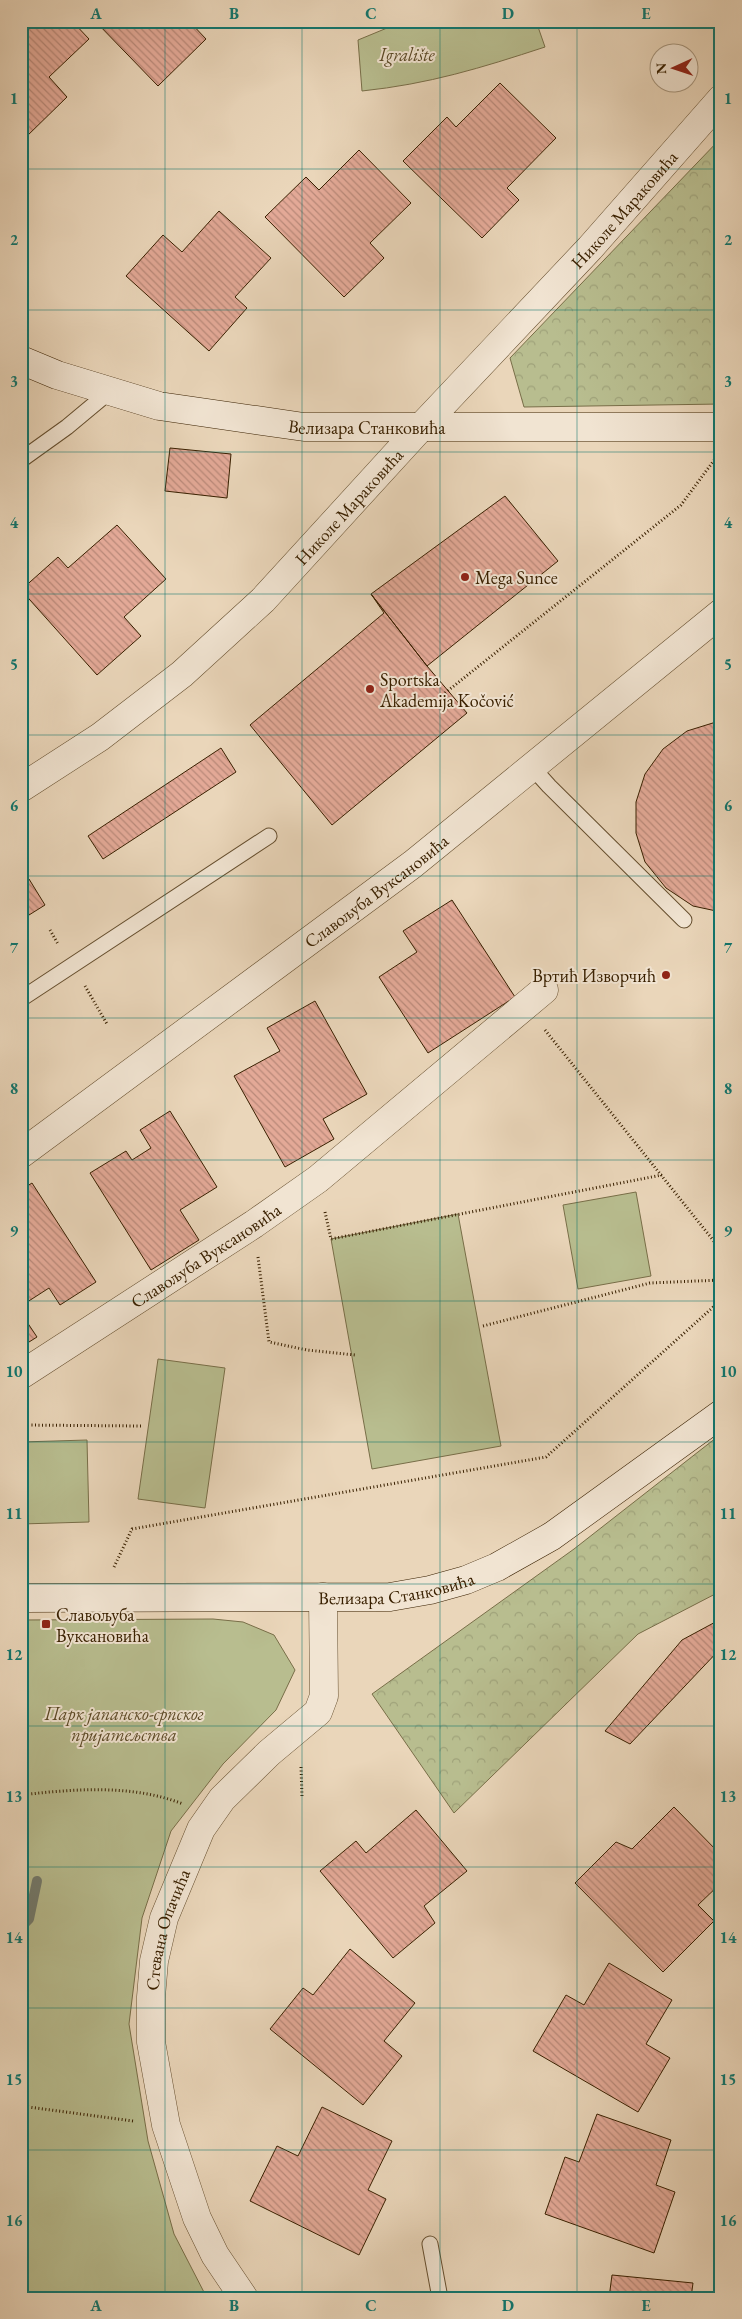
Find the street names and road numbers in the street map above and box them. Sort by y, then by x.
street label: Николе Мараковића [565,145,683,273]
street label: Велизара Станковића [287,413,446,439]
street label: Николе Мараковића [289,443,408,570]
street label: Славољуба Вуксановића [299,828,453,952]
street label: Славољуба Вуксановића [126,1197,286,1313]
street label: Велизара Станковића [318,1566,478,1609]
street label: Стевана Опачића [140,1865,195,1991]

